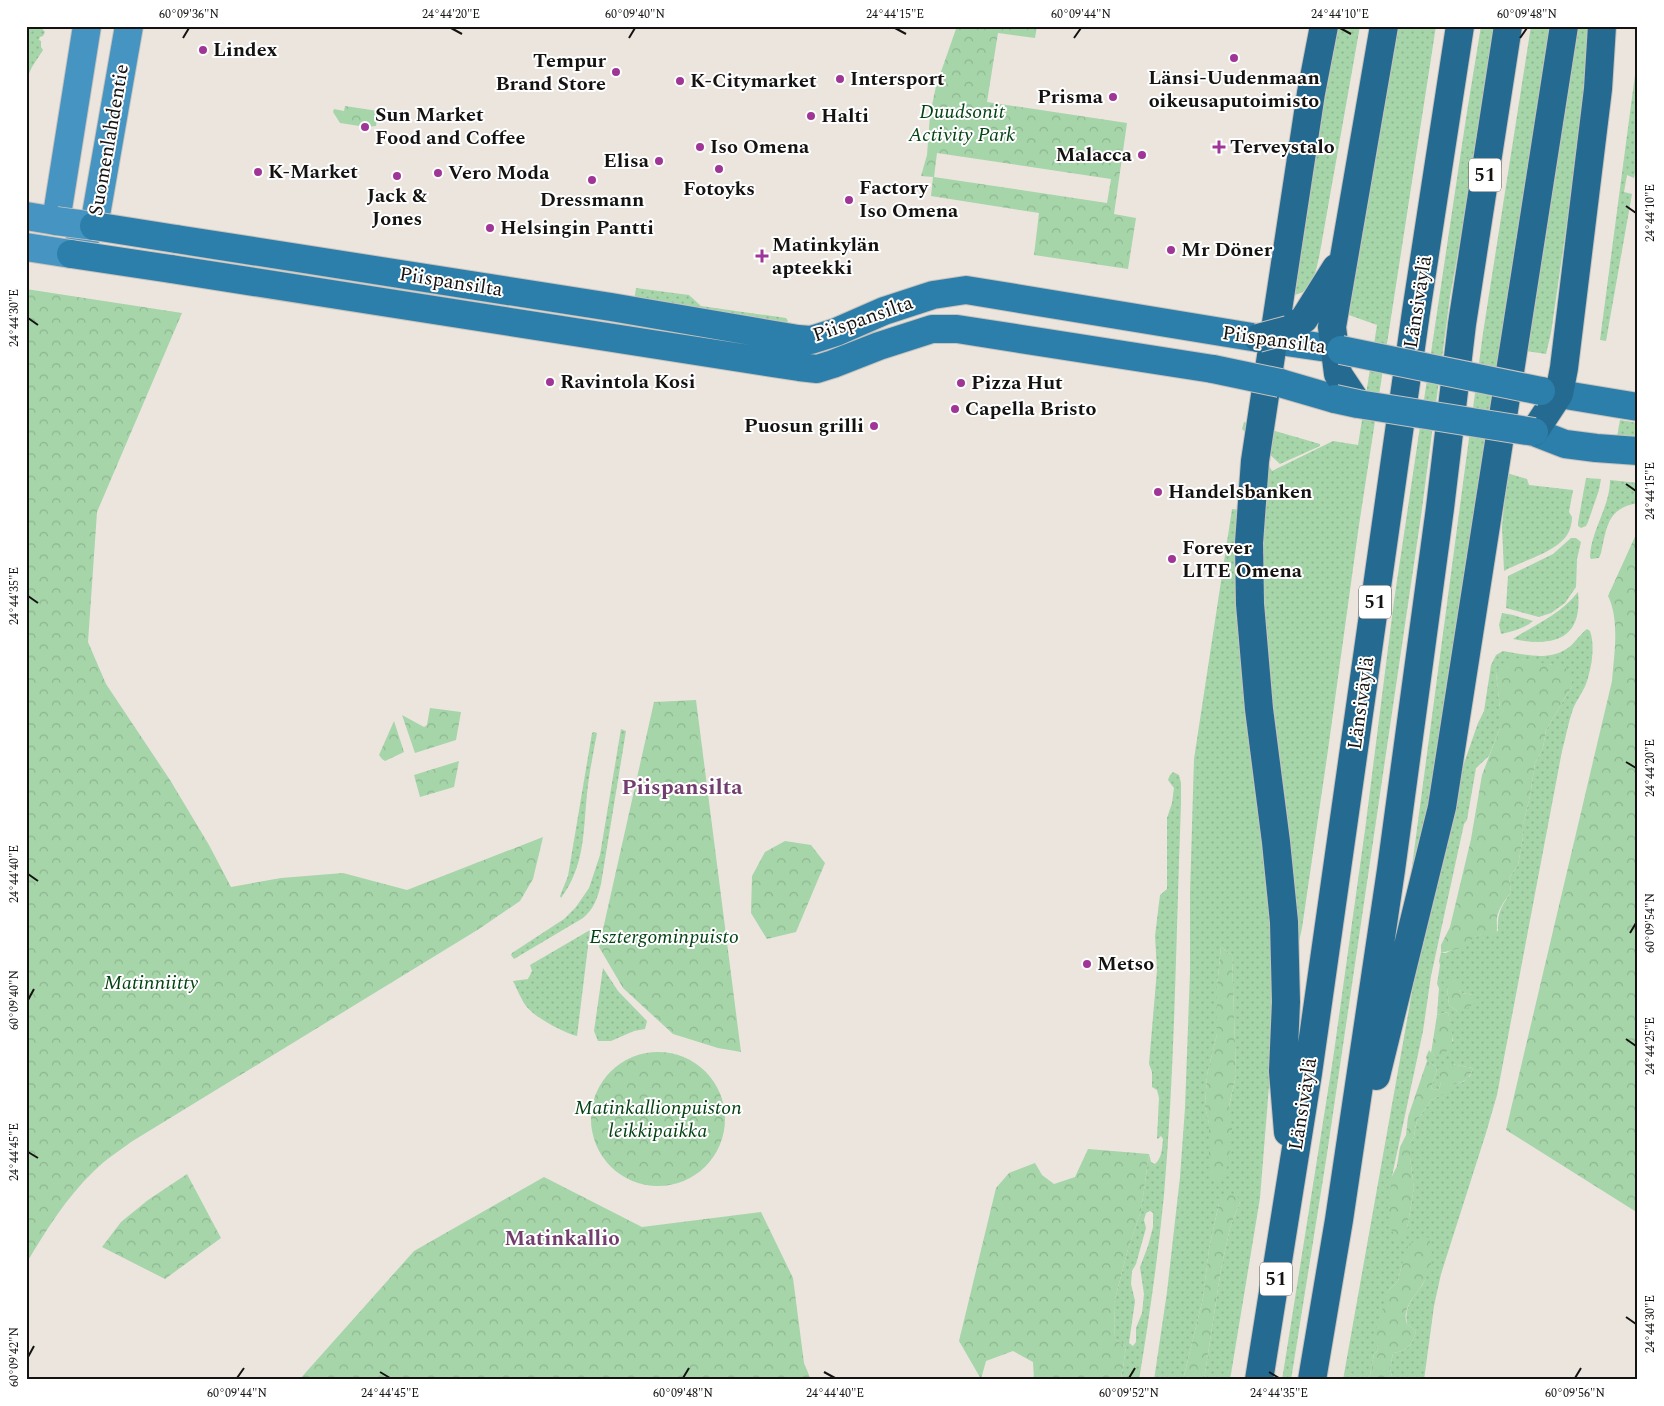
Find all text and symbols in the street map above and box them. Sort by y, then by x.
text: 60°09'36"N [159,5,219,24]
text: 24°44'20"E [422,5,480,24]
text: 60°09'40"N [605,5,665,24]
text: 24°44'15"E [866,5,924,24]
text: 60°09'44"N [1051,5,1111,24]
text: 24°44'10"E [1311,5,1369,24]
text: 60°09'48"N [1497,5,1557,24]
place label: Lindex [213,35,277,65]
marker: Lindex [197,44,209,56]
place label: Tempur Brand Store [496,46,606,99]
marker: Länsi-Uudenmaan oikeusaputoimisto [1228,52,1240,64]
street label: Suomenlahdentie [81,62,137,218]
place label: Länsi-Uudenmaan oikeusaputoimisto [1148,63,1320,116]
place label: Intersport [850,64,945,94]
marker: Tempur Brand Store [610,66,622,78]
place label: K-Citymarket [690,66,817,96]
marker: Intersport [834,73,846,85]
marker: K-Citymarket [674,75,686,87]
place label: Prisma [1037,82,1104,112]
marker: Prisma [1107,91,1119,103]
park label: Duudsonit Activity Park [908,97,1016,150]
place label: Sun Market Food and Coffee [375,100,526,153]
place label: Halti [821,101,869,131]
marker: Halti [805,110,817,122]
marker: Sun Market Food and Coffee [359,121,371,133]
place label: Iso Omena [710,132,810,162]
place label: Terveystalo [1230,132,1335,162]
place label: Malacca [1055,140,1133,170]
marker: Terveystalo [1212,140,1226,154]
marker: Iso Omena [694,141,706,153]
place label: Elisa [603,146,650,176]
marker: Malacca [1136,149,1148,161]
marker: Elisa [653,155,665,167]
place label: K-Market [268,157,358,187]
place label: Vero Moda [448,158,550,188]
road number: 51 [1469,158,1501,192]
marker: Fotoyks [713,163,725,175]
marker: K-Market [252,166,264,178]
marker: Vero Moda [432,167,444,179]
marker: Jack & Jones [391,170,403,182]
place label: Factory Iso Omena [859,173,959,226]
marker: Dressmann [586,174,598,186]
place label: Fotoyks [683,174,755,204]
place label: Jack & Jones [367,181,428,234]
text: 24°44'10"E [1641,184,1660,242]
place label: Dressmann [540,185,644,215]
marker: Factory Iso Omena [843,194,855,206]
place label: Helsingin Pantti [500,213,654,243]
marker: Helsingin Pantti [484,222,496,234]
place label: Matinkylän apteekki [772,230,880,283]
place label: Mr Döner [1181,235,1273,265]
marker: Mr Döner [1165,244,1177,256]
marker: Matinkylän apteekki [756,250,768,262]
street label: Länsiväylä [1396,253,1440,351]
street label: Piispansilta [397,259,505,305]
street label: Piispansilta [809,288,917,350]
text: 24°44'30"E [5,289,24,347]
street label: Piispansilta [1220,318,1328,362]
place label: Ravintola Kosi [560,367,695,397]
place label: Pizza Hut [971,368,1063,398]
marker: Ravintola Kosi [544,376,556,388]
marker: Pizza Hut [955,377,967,389]
place label: Capella Bristo [965,394,1096,424]
marker: Capella Bristo [949,403,961,415]
place label: Puosun grilli [744,411,864,441]
marker: Puosun grilli [868,420,880,432]
text: 24°44'15"E [1641,462,1660,520]
place label: Handelsbanken [1168,477,1312,507]
marker: Handelsbanken [1152,486,1164,498]
place label: Forever LITE Omena [1182,533,1303,586]
marker: Forever LITE Omena [1166,553,1178,565]
text: 24°44'35"E [5,567,24,625]
road number: 51 [1359,586,1391,618]
street label: Länsiväylä [1340,654,1382,751]
text: 24°44'20"E [1641,739,1660,797]
district label: Piispansilta [621,771,743,804]
text: 24°44'40"E [5,845,24,903]
text: 60°09'54"N [1641,893,1660,953]
park label: Esztergominpuisto [589,922,739,952]
place label: Metso [1097,949,1154,979]
marker: Metso [1081,958,1093,970]
park label: Matinniitty [104,968,198,998]
text: 60°09'40"N [5,970,24,1030]
text: 24°44'25"E [1641,1017,1660,1075]
street label: Länsiväylä [1281,1055,1325,1153]
park label: Matinkallionpuiston leikkipaikka [574,1093,742,1146]
text: 24°44'45"E [5,1123,24,1181]
district label: Matinkallio [504,1223,620,1255]
road number: 51 [1260,1262,1292,1296]
text: 24°44'30"E [1641,1295,1660,1353]
text: 60°09'42"N [5,1327,24,1387]
text: 60°09'44"N [207,1384,267,1403]
text: 24°44'45"E [361,1384,419,1403]
text: 60°09'48"N [653,1384,713,1403]
text: 24°44'40"E [806,1384,864,1403]
text: 60°09'52"N [1099,1384,1159,1403]
text: 24°44'35"E [1250,1384,1308,1403]
text: 60°09'56"N [1545,1384,1605,1403]

